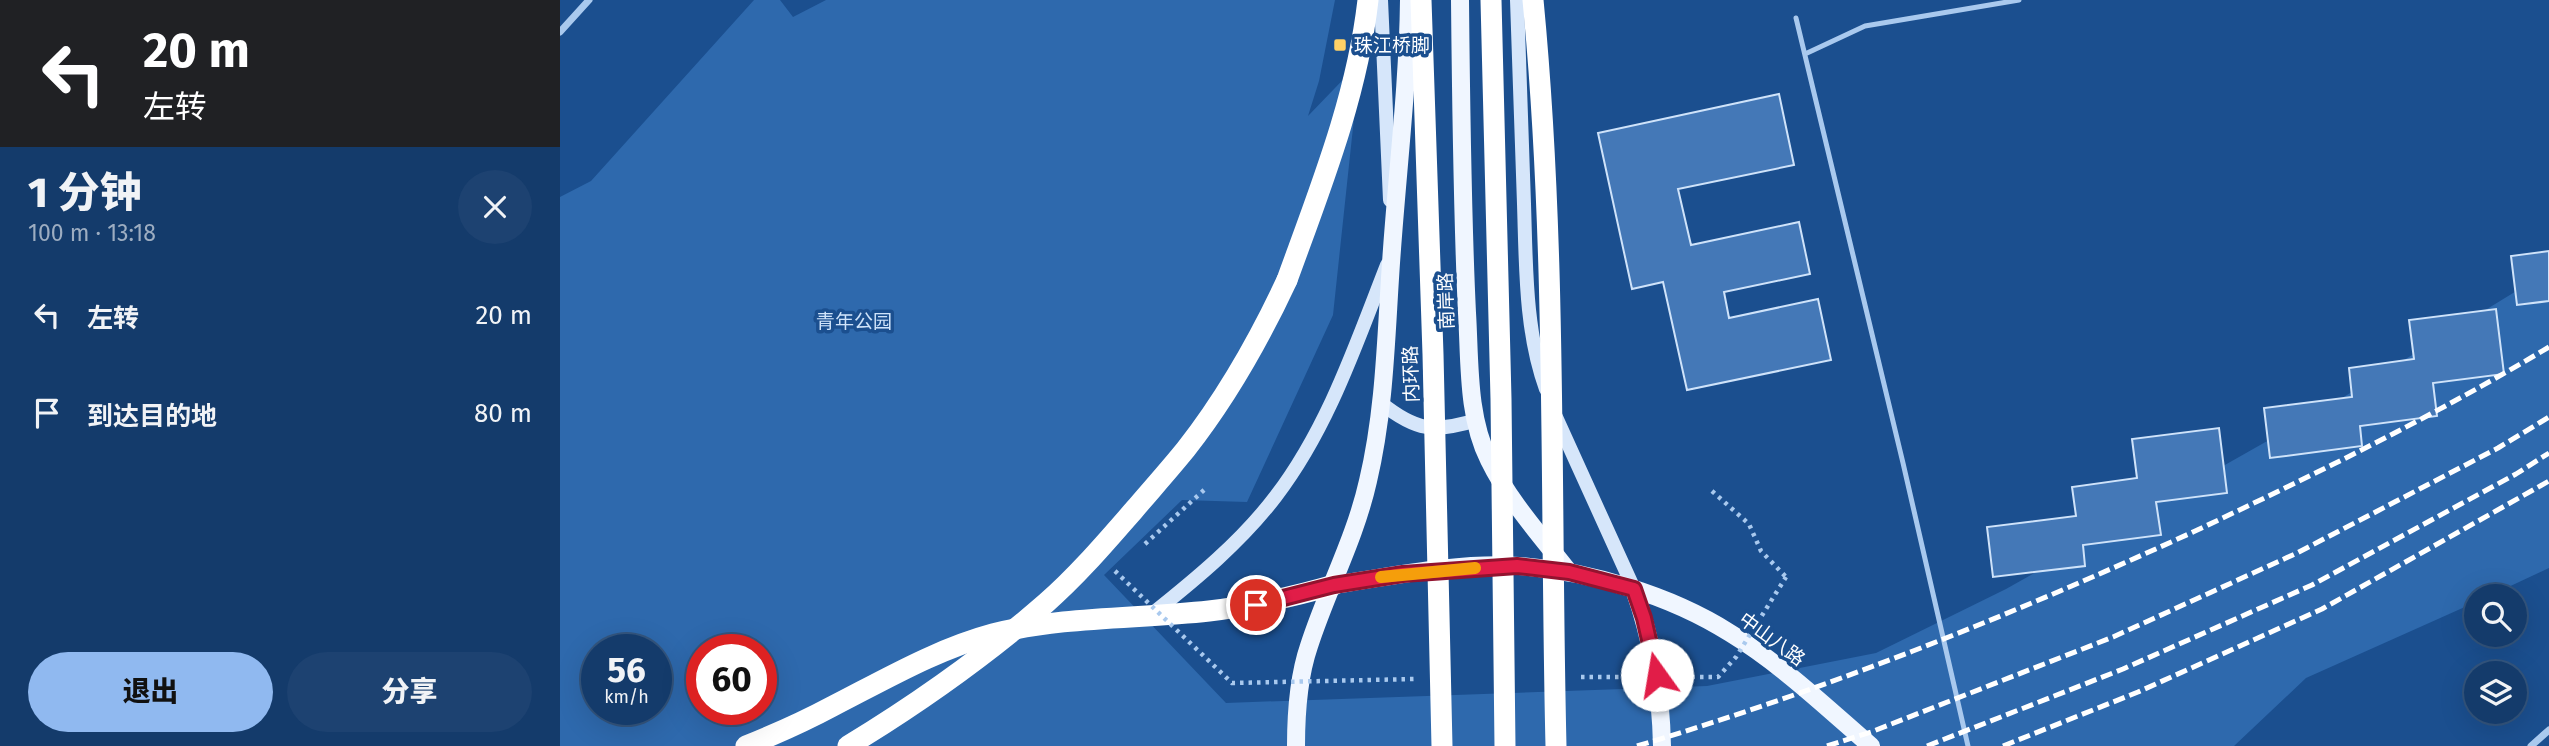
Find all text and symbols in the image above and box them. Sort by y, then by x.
text: 20 m [143,21,250,80]
icon: left [28,28,119,119]
place label: 珠江桥脚 [1354,34,1430,57]
marker: 珠江桥脚 [1332,37,1348,53]
text: 左转 [143,88,207,126]
text: 1 分钟 [28,168,141,218]
button: close [458,170,532,244]
text: 100 m · 13:18 [28,219,156,247]
street label: 南岸路 [1434,272,1458,330]
icon: left [28,296,66,334]
text: 20 m [475,300,532,331]
text: 左转 [87,303,139,334]
park label: 青年公园 [816,310,892,333]
street label: 内环路 [1399,345,1423,403]
icon: arrive [28,394,66,432]
text: 80 m [474,398,532,429]
text: 到达目的地 [87,401,217,432]
pin [1226,575,1286,635]
map controls [2464,584,2527,724]
button: search [2464,584,2527,647]
icon: arrive [1237,586,1275,624]
street label: 中山八路 [1734,607,1810,671]
speed limit sign: 60 [686,634,777,725]
position arrow [1620,638,1694,712]
text: 56 [607,649,646,691]
button: 退出 [28,652,273,732]
button: 分享 [287,652,532,732]
button: layers [2464,661,2527,724]
text: km/h [604,686,649,708]

